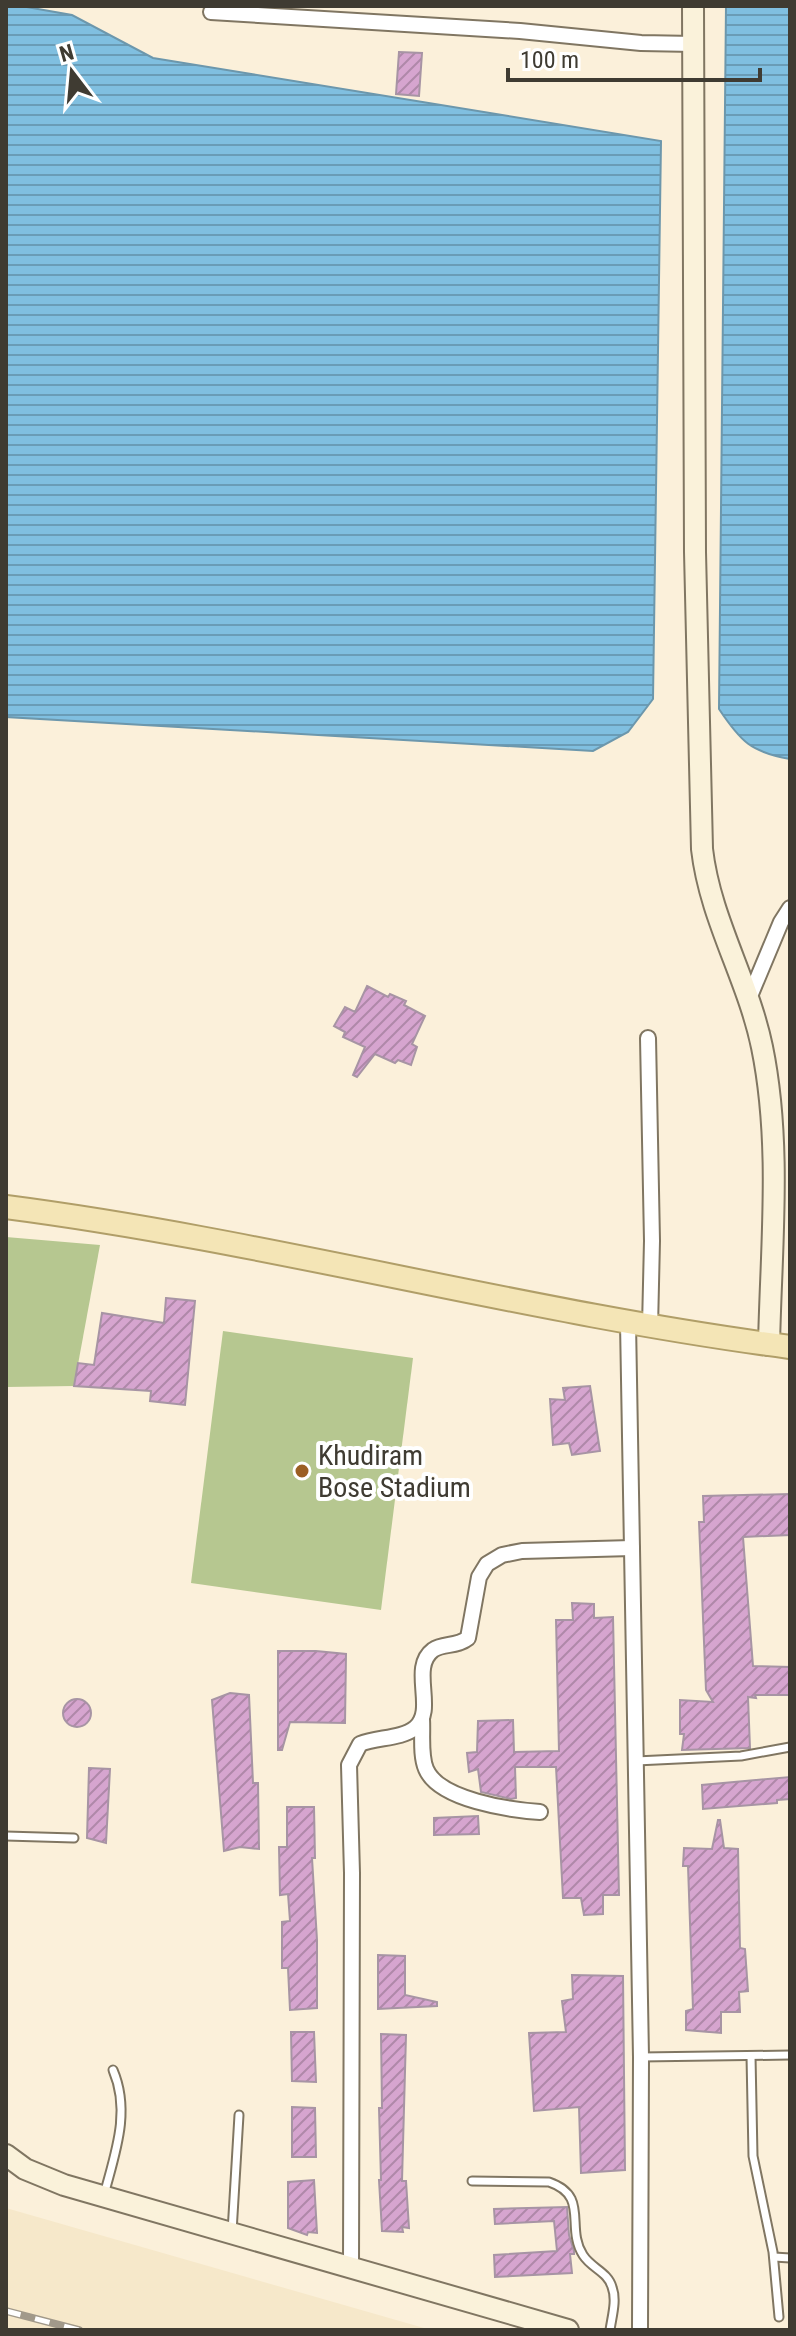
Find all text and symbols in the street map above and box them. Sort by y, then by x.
north arrow [32,32,112,112]
scale bar [508,32,760,82]
text: N [57,39,77,67]
text: 100 m [520,46,579,74]
place label: Khudiram Bose Stadium [318,1439,471,1504]
marker: Khudiram Bose Stadium [293,1462,311,1480]

